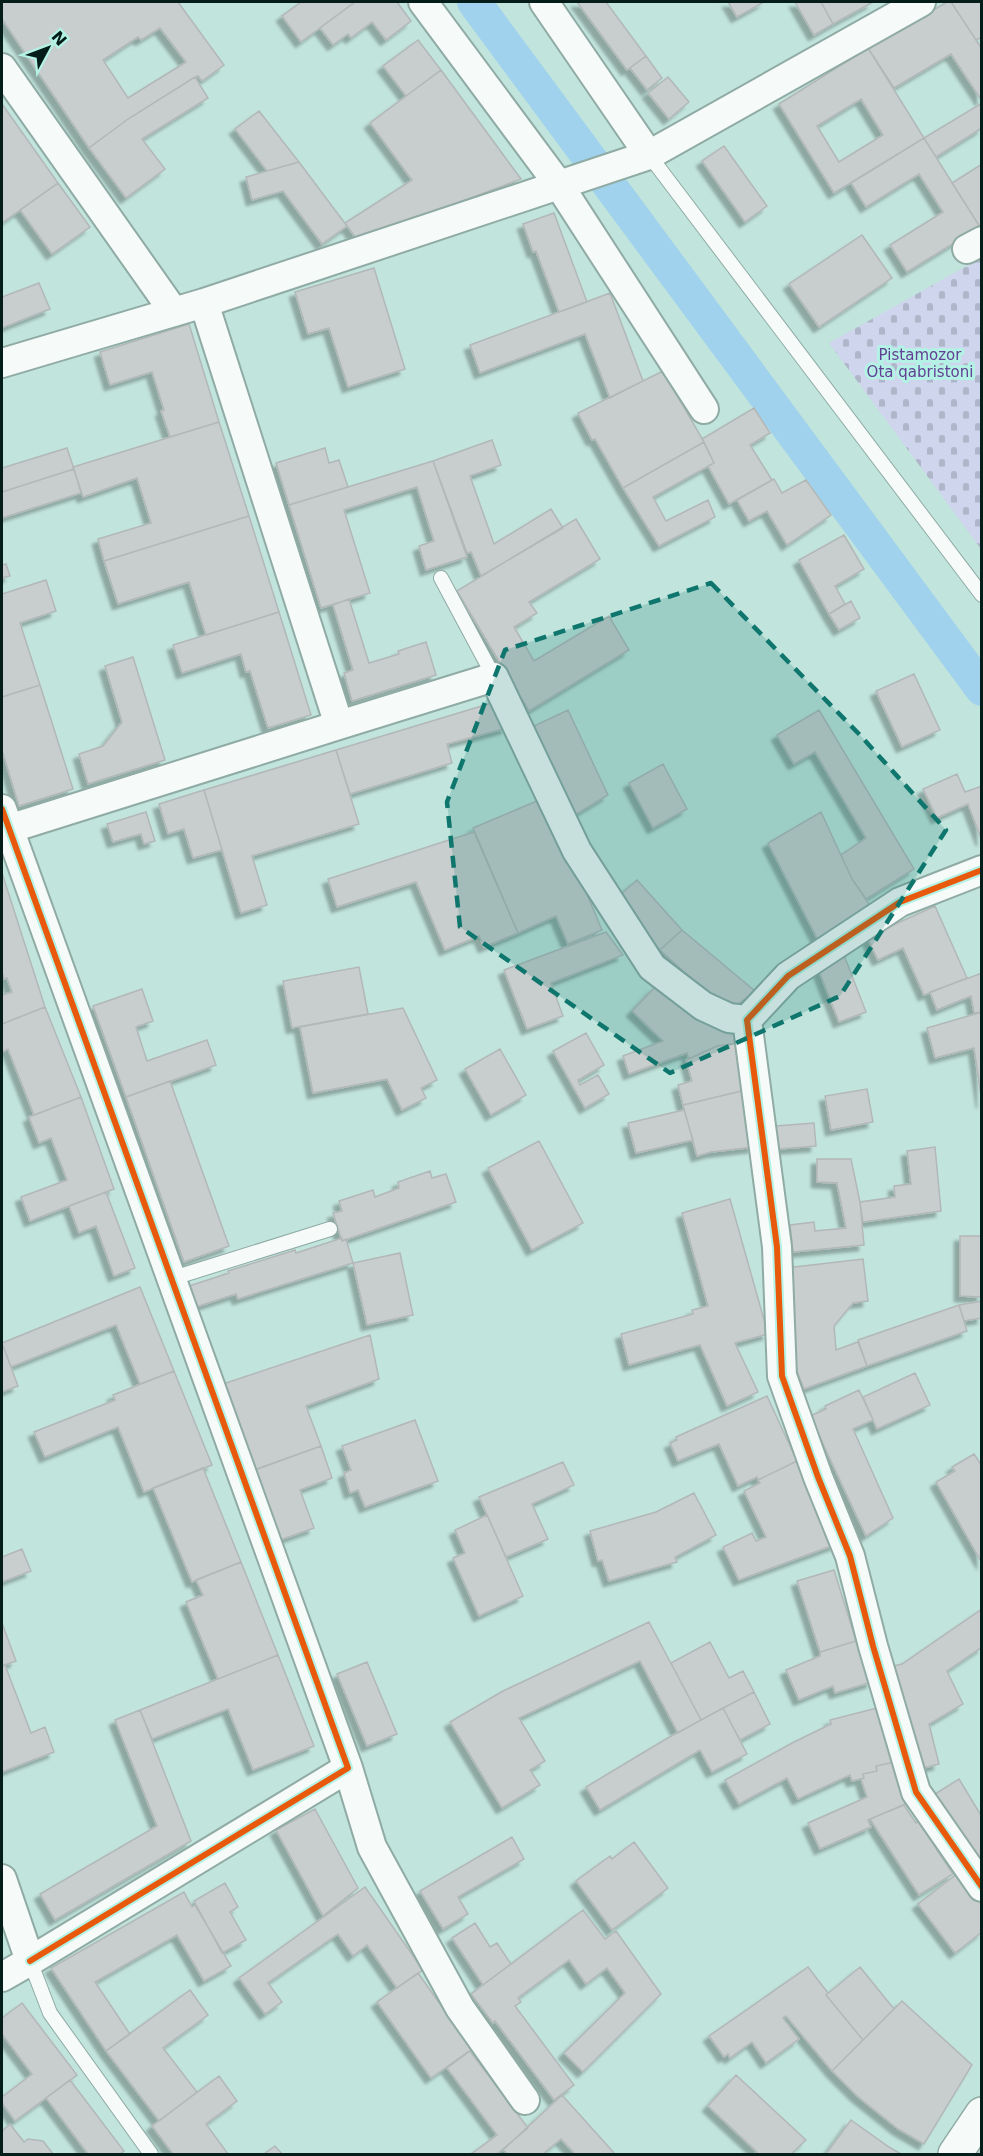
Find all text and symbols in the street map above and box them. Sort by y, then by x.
north arrow [18,18,78,78]
text: N [47,27,71,50]
park label: Pistamozor Ota qabristoni [867,346,973,381]

